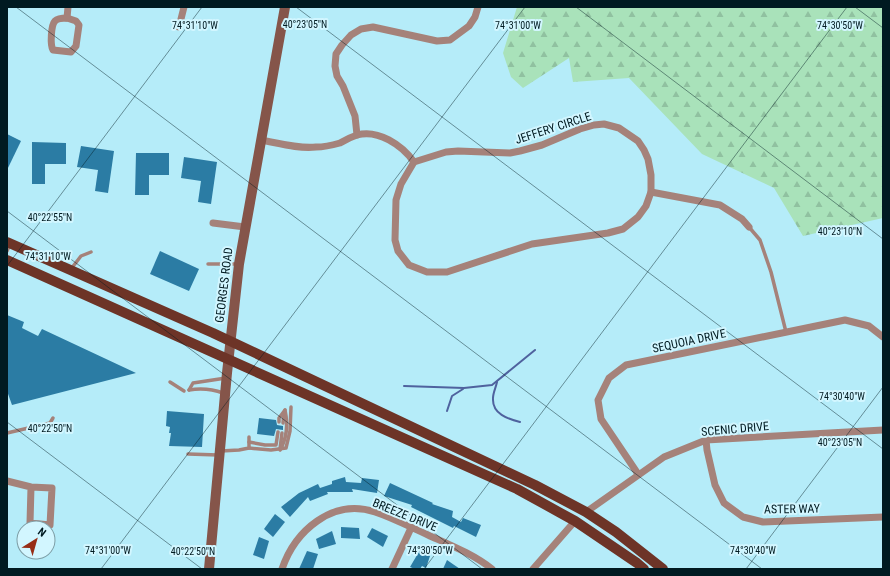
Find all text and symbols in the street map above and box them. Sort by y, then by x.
text: 40°23'05"N [283,19,327,30]
text: 74°31'10"W [172,20,218,31]
text: 74°31'00"W [495,20,541,31]
text: 74°30'50"W [817,20,863,31]
street label: JEFFERY CIRCLE [513,109,593,147]
text: 40°22'55"N [28,212,72,223]
text: 40°23'10"N [818,226,862,237]
street label: GEORGES ROAD [212,246,236,324]
text: 74°31'10"W [25,251,71,262]
street label: SEQUOIA DRIVE [651,326,727,356]
text: 74°30'40"W [819,391,865,402]
street label: SCENIC DRIVE [701,419,769,439]
text: 40°22'50"N [28,423,72,434]
text: 40°23'05"N [818,437,862,448]
street label: BREEZE DRIVE [370,496,440,534]
street label: ASTER WAY [764,501,821,516]
north arrow [16,520,56,560]
text: N [35,525,49,540]
text: 74°31'00"W [85,545,131,556]
text: 74°30'50"W [407,545,453,556]
text: 74°30'40"W [730,545,776,556]
text: 40°22'50"N [171,546,215,557]

